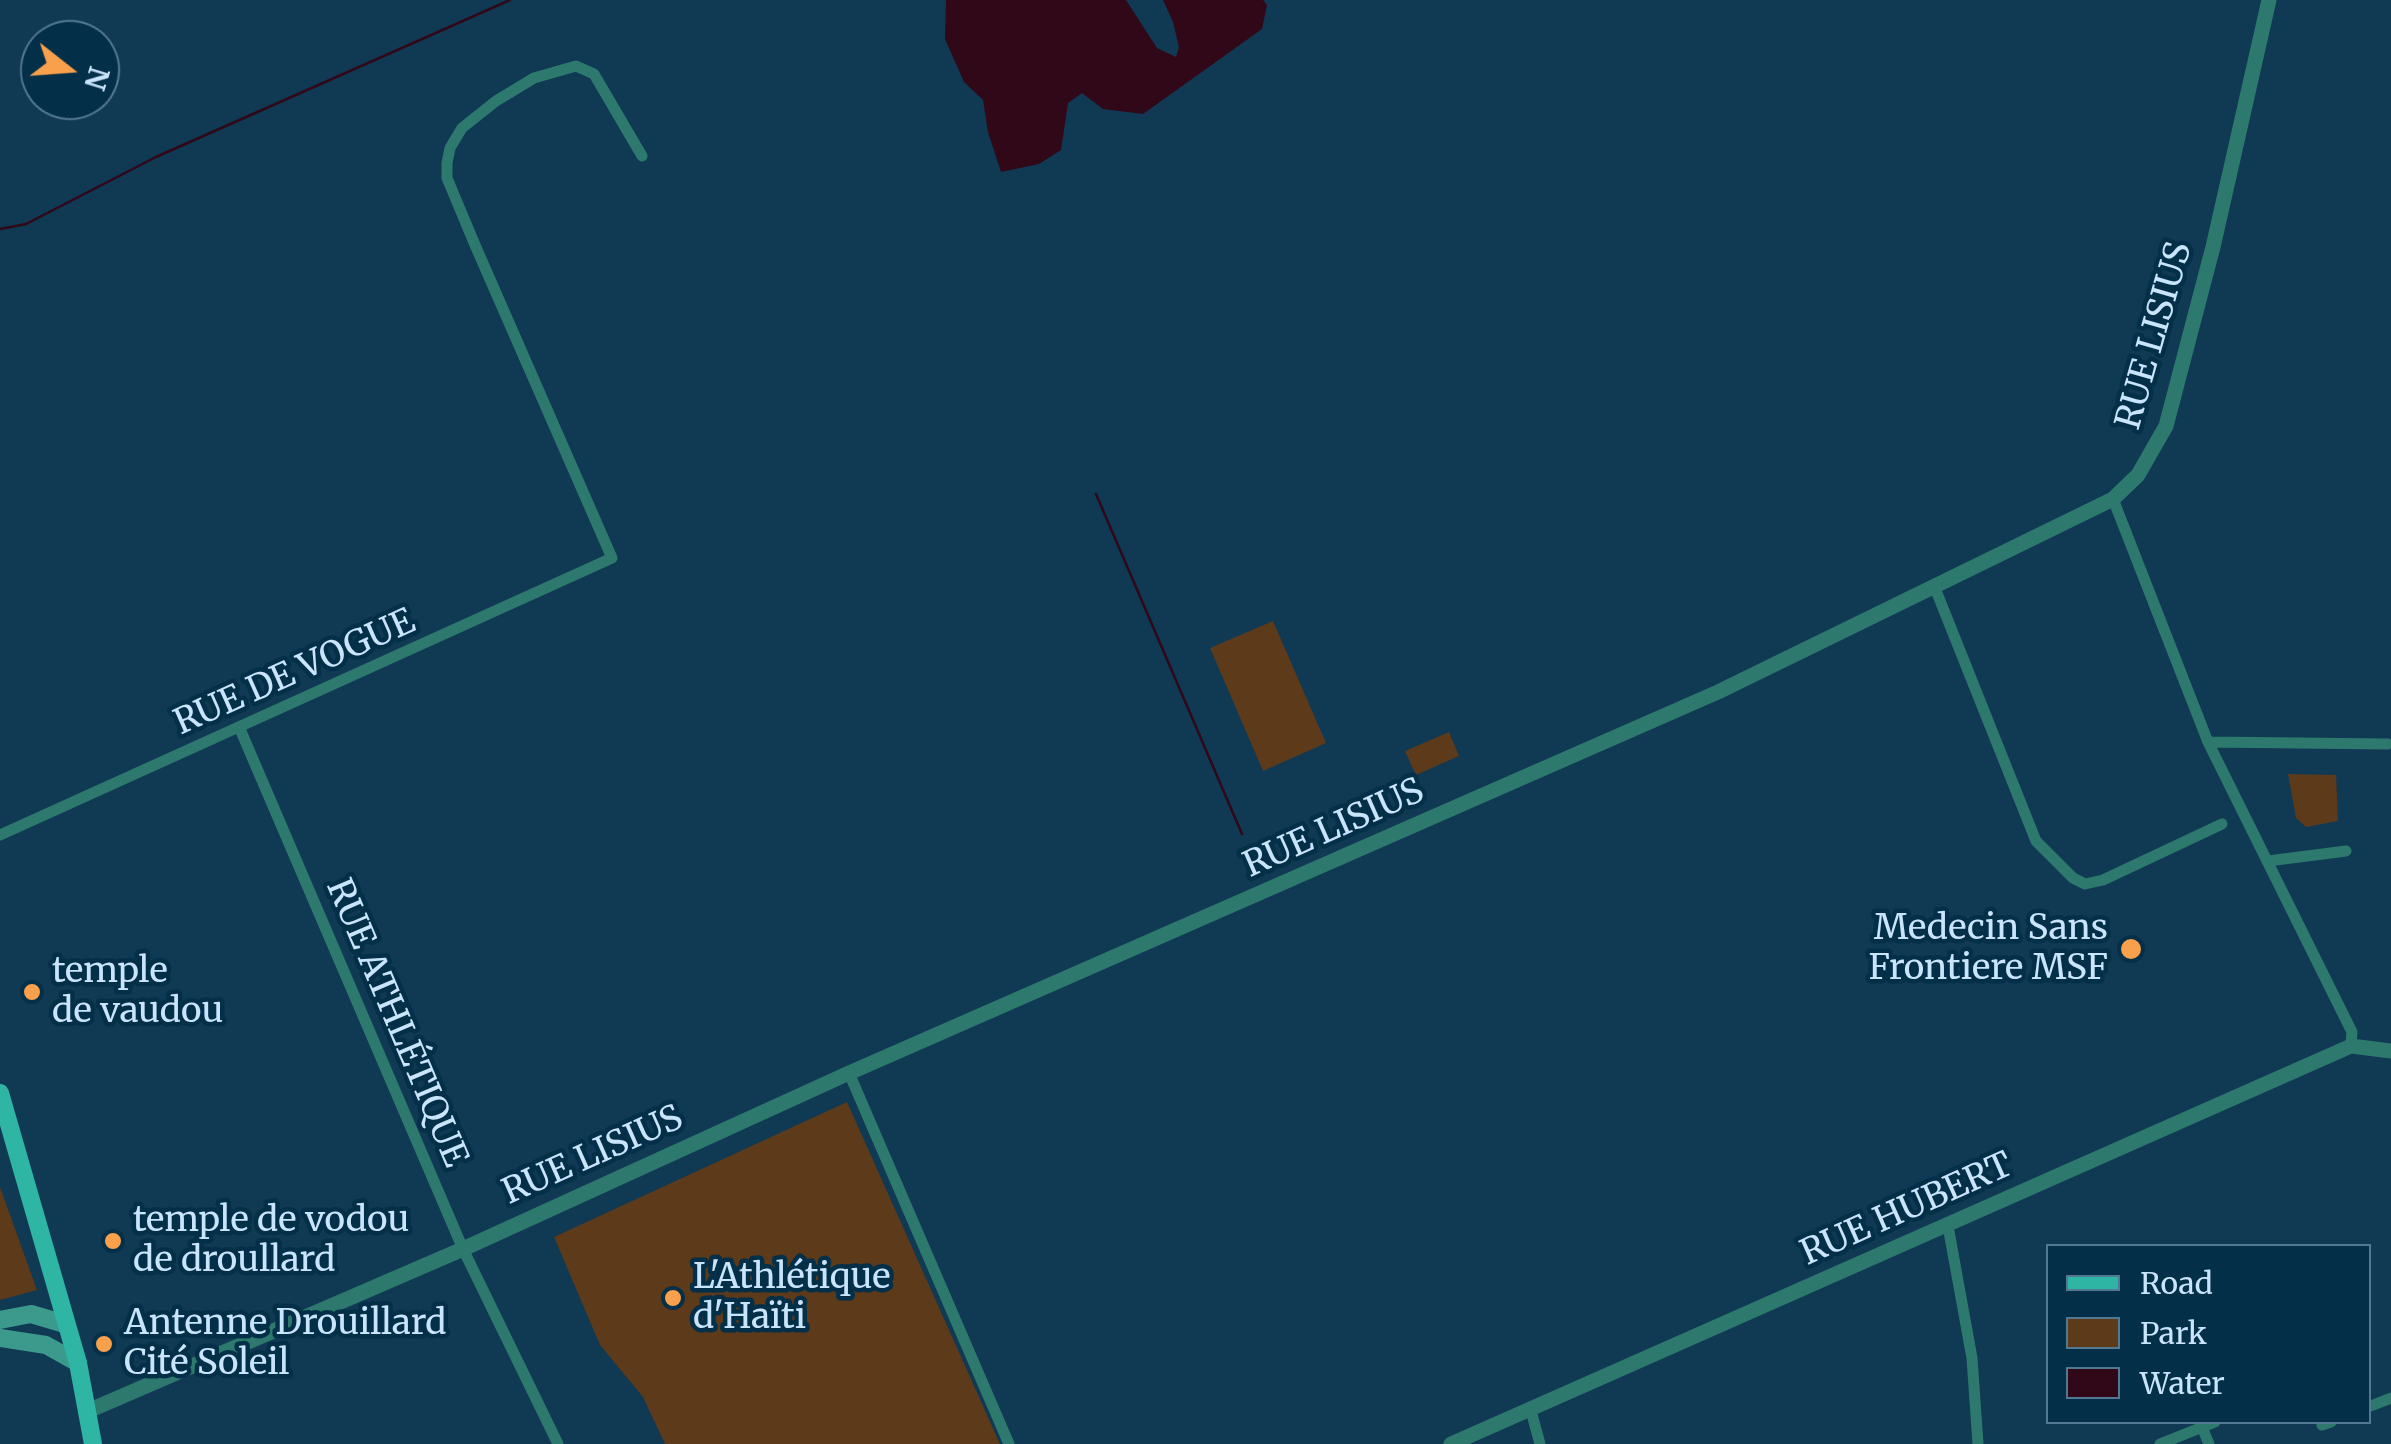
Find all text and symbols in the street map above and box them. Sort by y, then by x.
north arrow [20,20,120,120]
text: N [76,62,117,94]
street label: RUE LISIUS [2108,238,2202,434]
street label: RUE DE VOGUE [168,601,422,745]
street label: RUE LISIUS [1237,771,1431,887]
street label: RUE ATHLÉTIQUE [316,873,476,1173]
place label: Medecin Sans Frontiere MSF [1868,908,2108,990]
marker: Medecin Sans Frontiere MSF [2118,936,2144,962]
place label: temple de vaudou [52,951,223,1033]
marker: temple de vaudou [21,981,43,1003]
street label: RUE LISIUS [496,1098,690,1214]
street label: RUE HUBERT [1795,1145,2019,1275]
place label: temple de vodou de droullard [133,1200,409,1282]
marker: temple de vodou de droullard [102,1230,124,1252]
legend [2046,1244,2371,1424]
place label: L'Athlétique d'Haïti [693,1257,891,1339]
text: Road [2140,1264,2213,1302]
marker: L'Athlétique d'Haïti [662,1287,684,1309]
place label: Antenne Drouillard Cité Soleil [124,1303,446,1385]
text: Park [2140,1314,2207,1352]
marker: Antenne Drouillard Cité Soleil [93,1333,115,1355]
text: Water [2140,1364,2225,1402]

